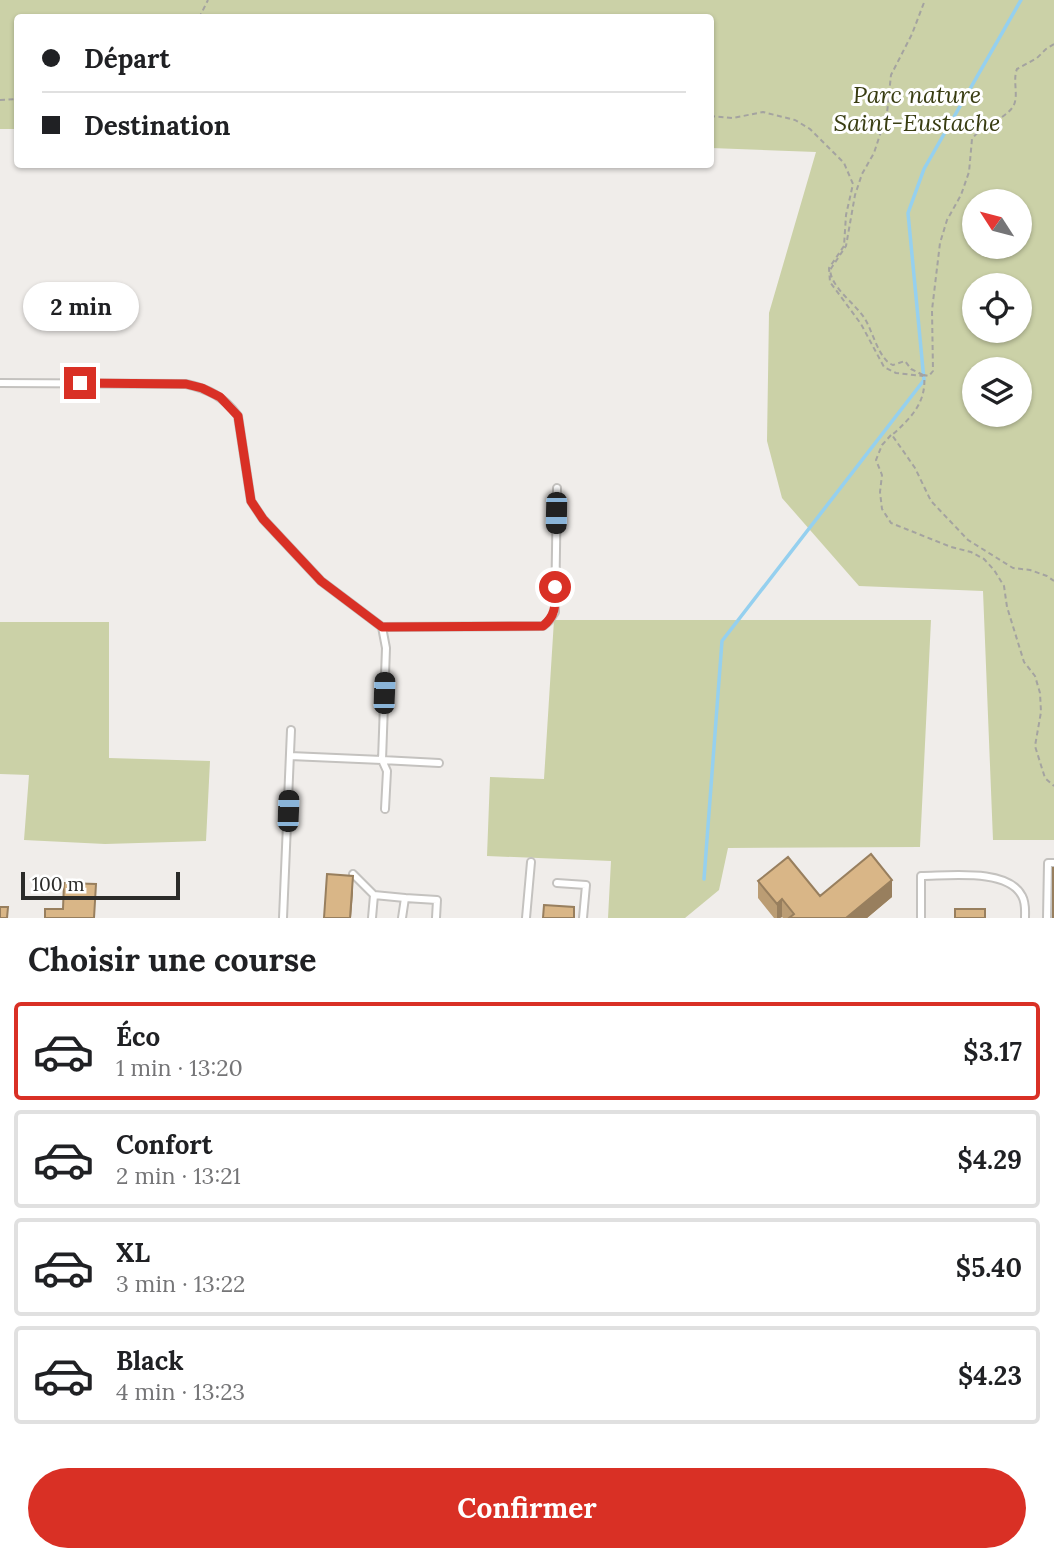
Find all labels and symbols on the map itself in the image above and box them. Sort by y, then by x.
park label: Parc nature Saint-Eustache [834,79,1000,138]
north arrow [962,189,1032,259]
callout: 2 min [22,282,138,330]
route end [64,367,96,399]
car [546,492,567,534]
route start [539,571,571,603]
car [373,672,396,714]
car [277,790,300,832]
scale bar [21,869,180,901]

